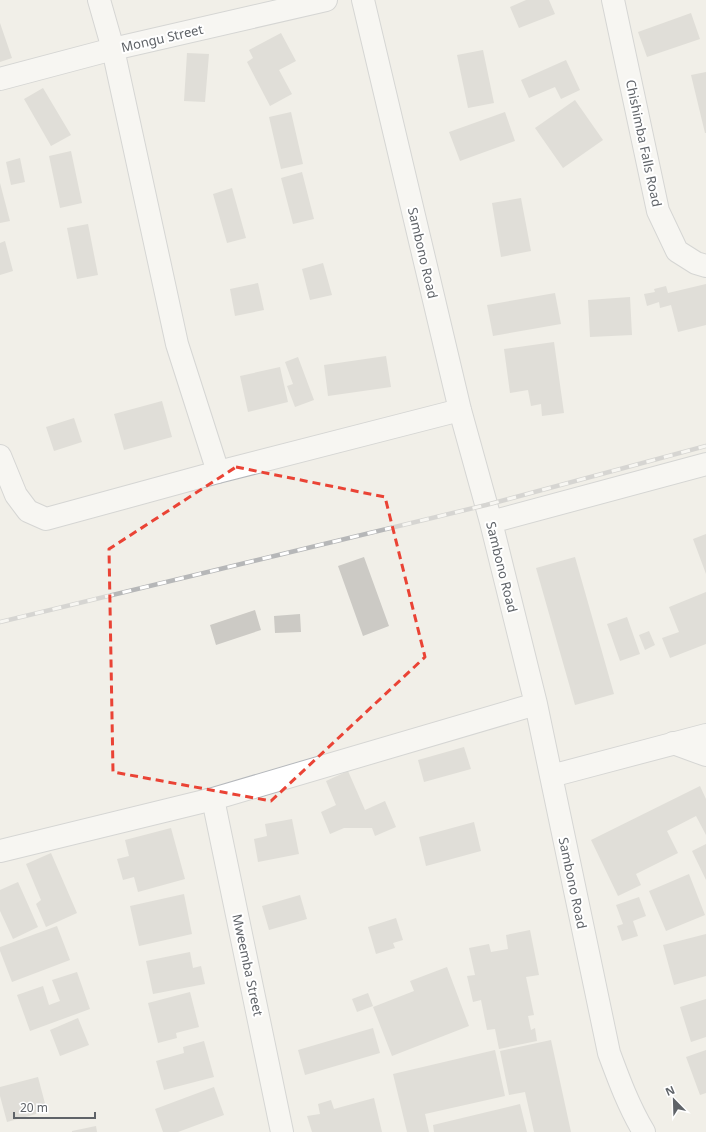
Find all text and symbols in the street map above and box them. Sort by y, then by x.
street label: Mongu Street [119,20,205,56]
street label: Chishimba Falls Road [622,78,666,208]
street label: Sambono Road [404,206,442,300]
street label: Sambono Road [482,520,522,614]
street label: Sambono Road [555,836,591,930]
street label: Mweemba Street [228,912,268,1018]
north arrow [654,1080,694,1120]
text: N [663,1082,677,1099]
scale bar [14,1094,95,1120]
text: 20 m [20,1099,48,1116]

